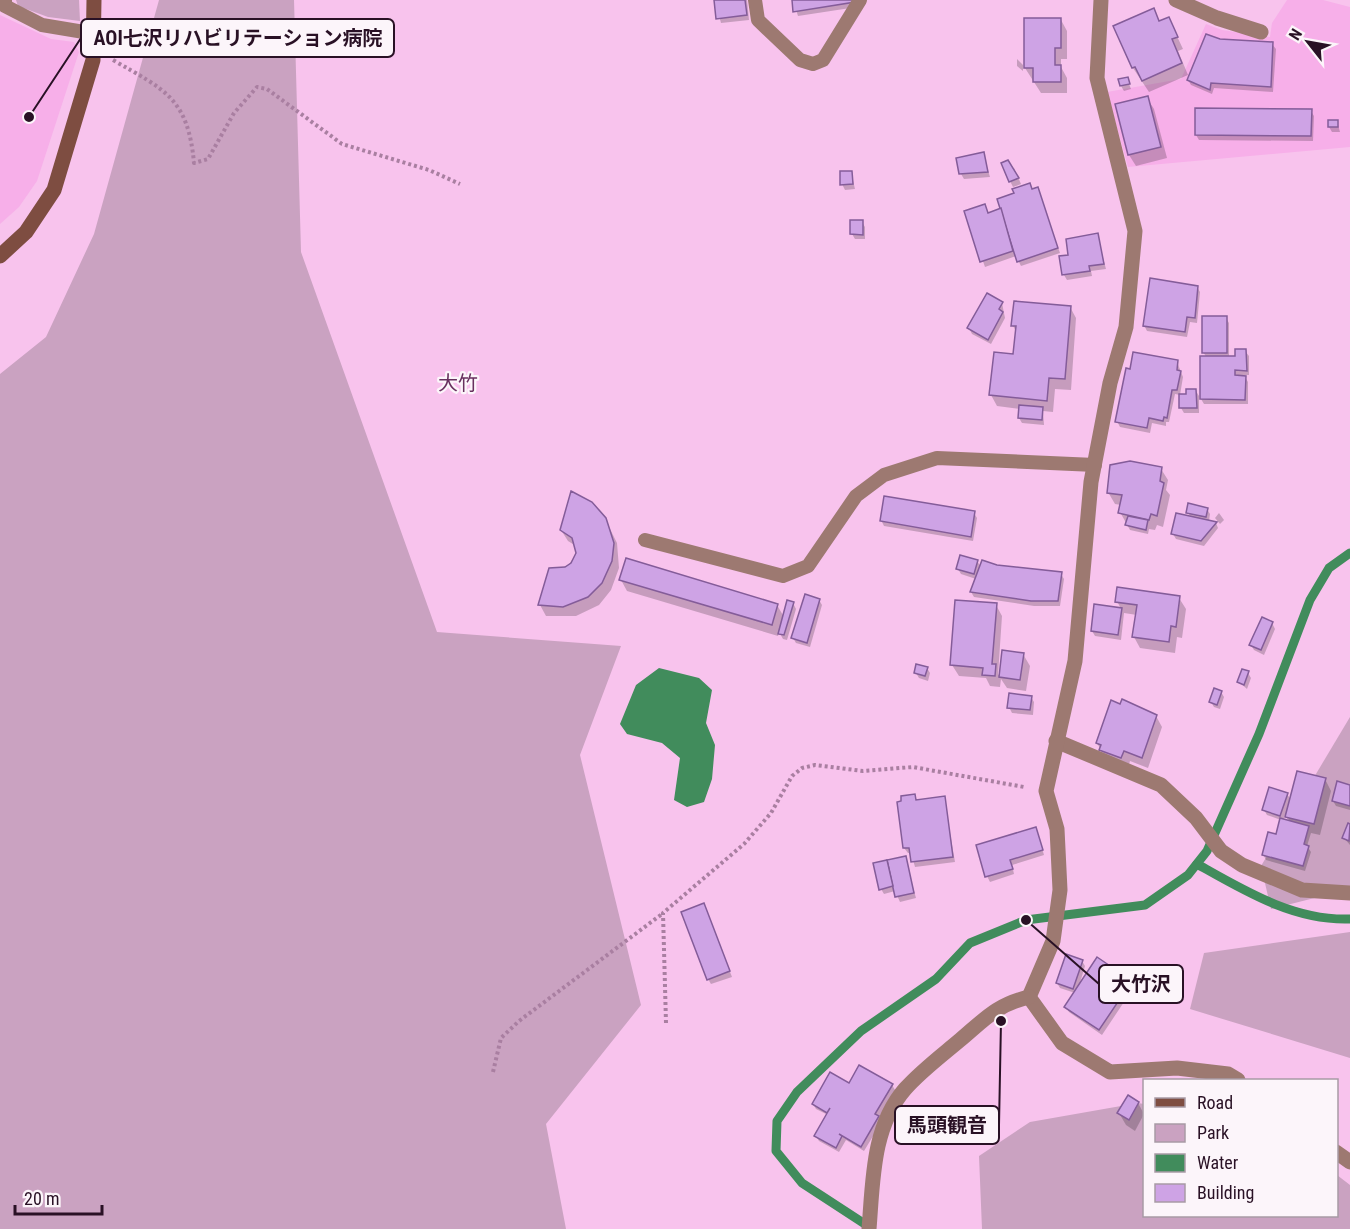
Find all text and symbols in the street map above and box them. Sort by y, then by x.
north arrow [1278,12,1338,72]
callout: AOI七沢リハビリテーション病院 [81,19,394,57]
text: N [1285,25,1306,44]
text: AOI七沢リハビリテーション病院 [94,26,382,50]
district label: 大竹 [438,371,478,395]
callout: 大竹沢 [1099,965,1183,1003]
text: 大竹沢 [1111,972,1171,996]
legend [1143,1079,1338,1217]
text: Road [1197,1092,1233,1113]
callout: 馬頭観音 [895,1106,999,1144]
text: 馬頭観音 [907,1113,987,1137]
text: Park [1197,1122,1229,1143]
text: Water [1197,1152,1239,1173]
scale bar [15,1178,102,1216]
text: Building [1197,1182,1254,1203]
text: 20 m [24,1188,59,1209]

